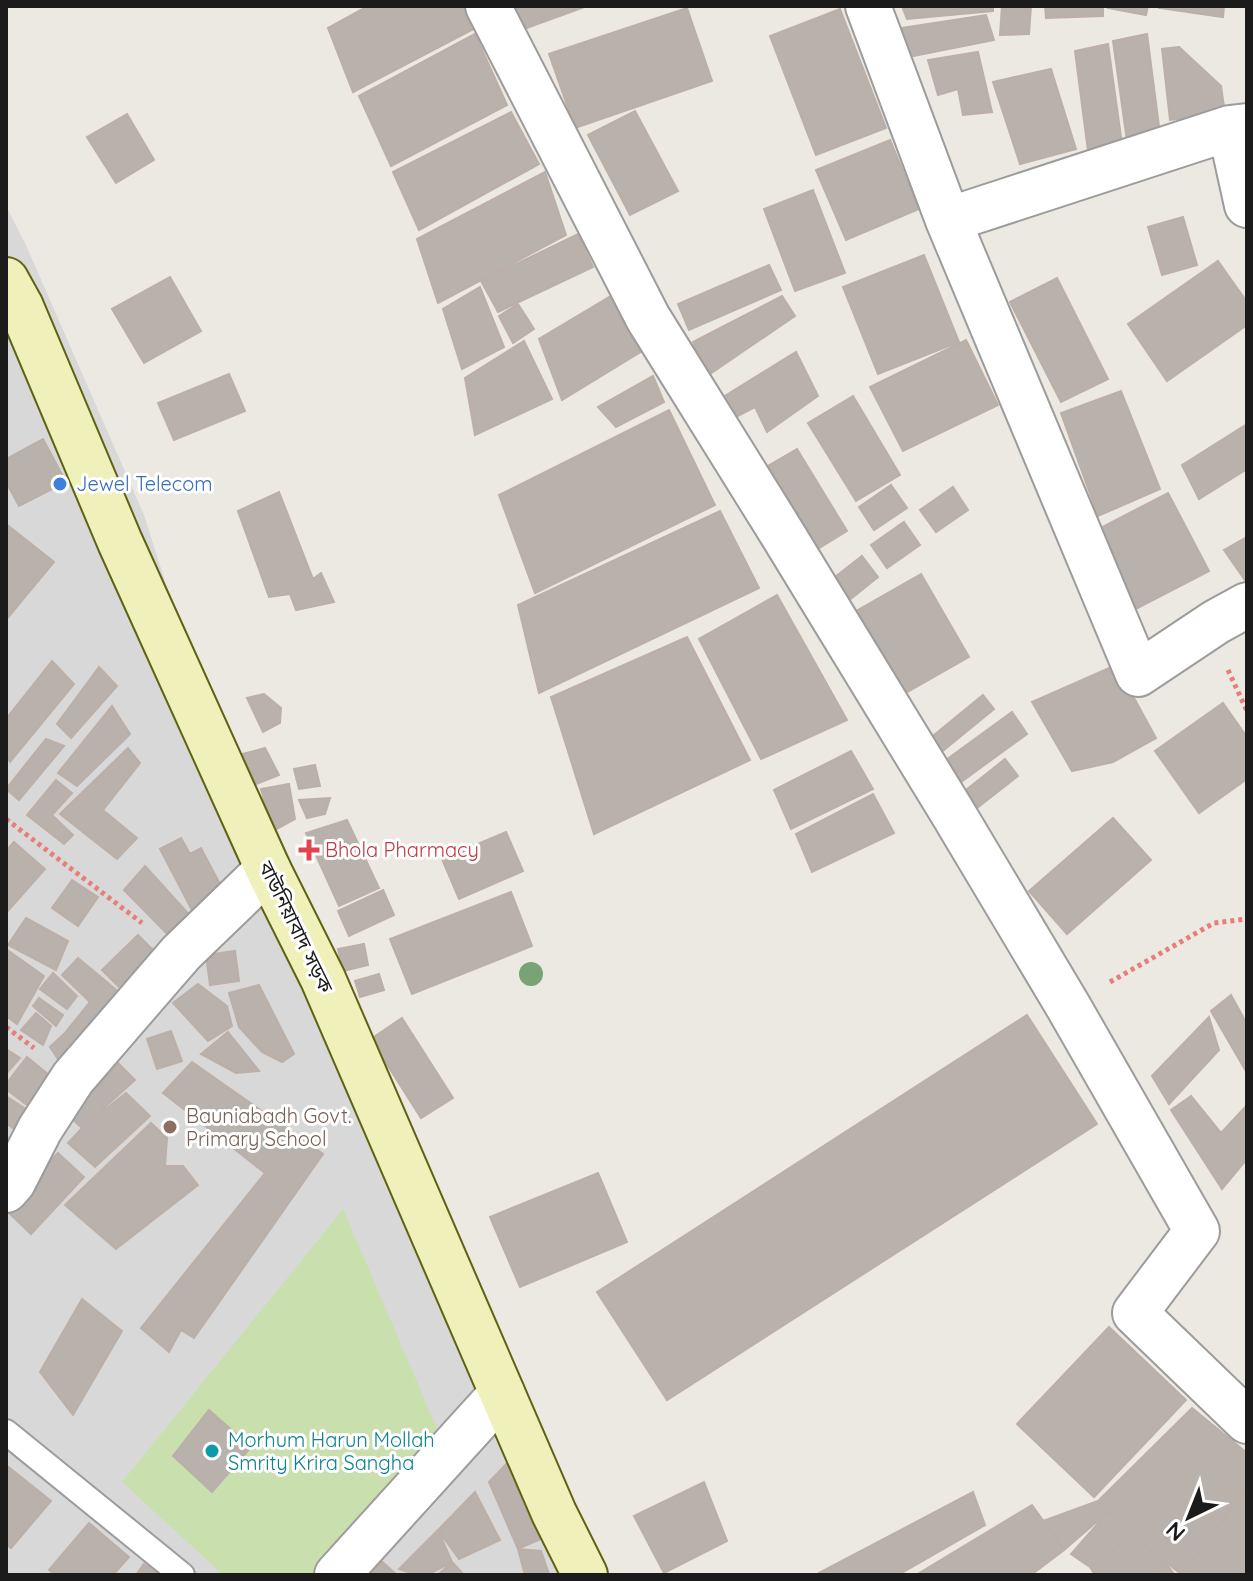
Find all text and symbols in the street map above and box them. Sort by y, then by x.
place label: Jewel Telecom [76,471,213,496]
marker: Jewel Telecom [51,475,69,493]
place label: Bhola Pharmacy [325,837,479,862]
marker: Bhola Pharmacy [300,841,318,859]
street label: বাউনিয়াবাদ সড়ক [253,856,339,997]
place label: Bauniabadh Govt. Primary School [186,1103,351,1151]
marker: Bauniabadh Govt. Primary School [161,1118,179,1136]
place label: Morhum Harun Mollah Smrity Krira Sangha [228,1427,435,1475]
marker: Morhum Harun Mollah Smrity Krira Sangha [203,1442,221,1460]
north arrow [1149,1477,1229,1557]
text: N [1160,1516,1191,1547]

